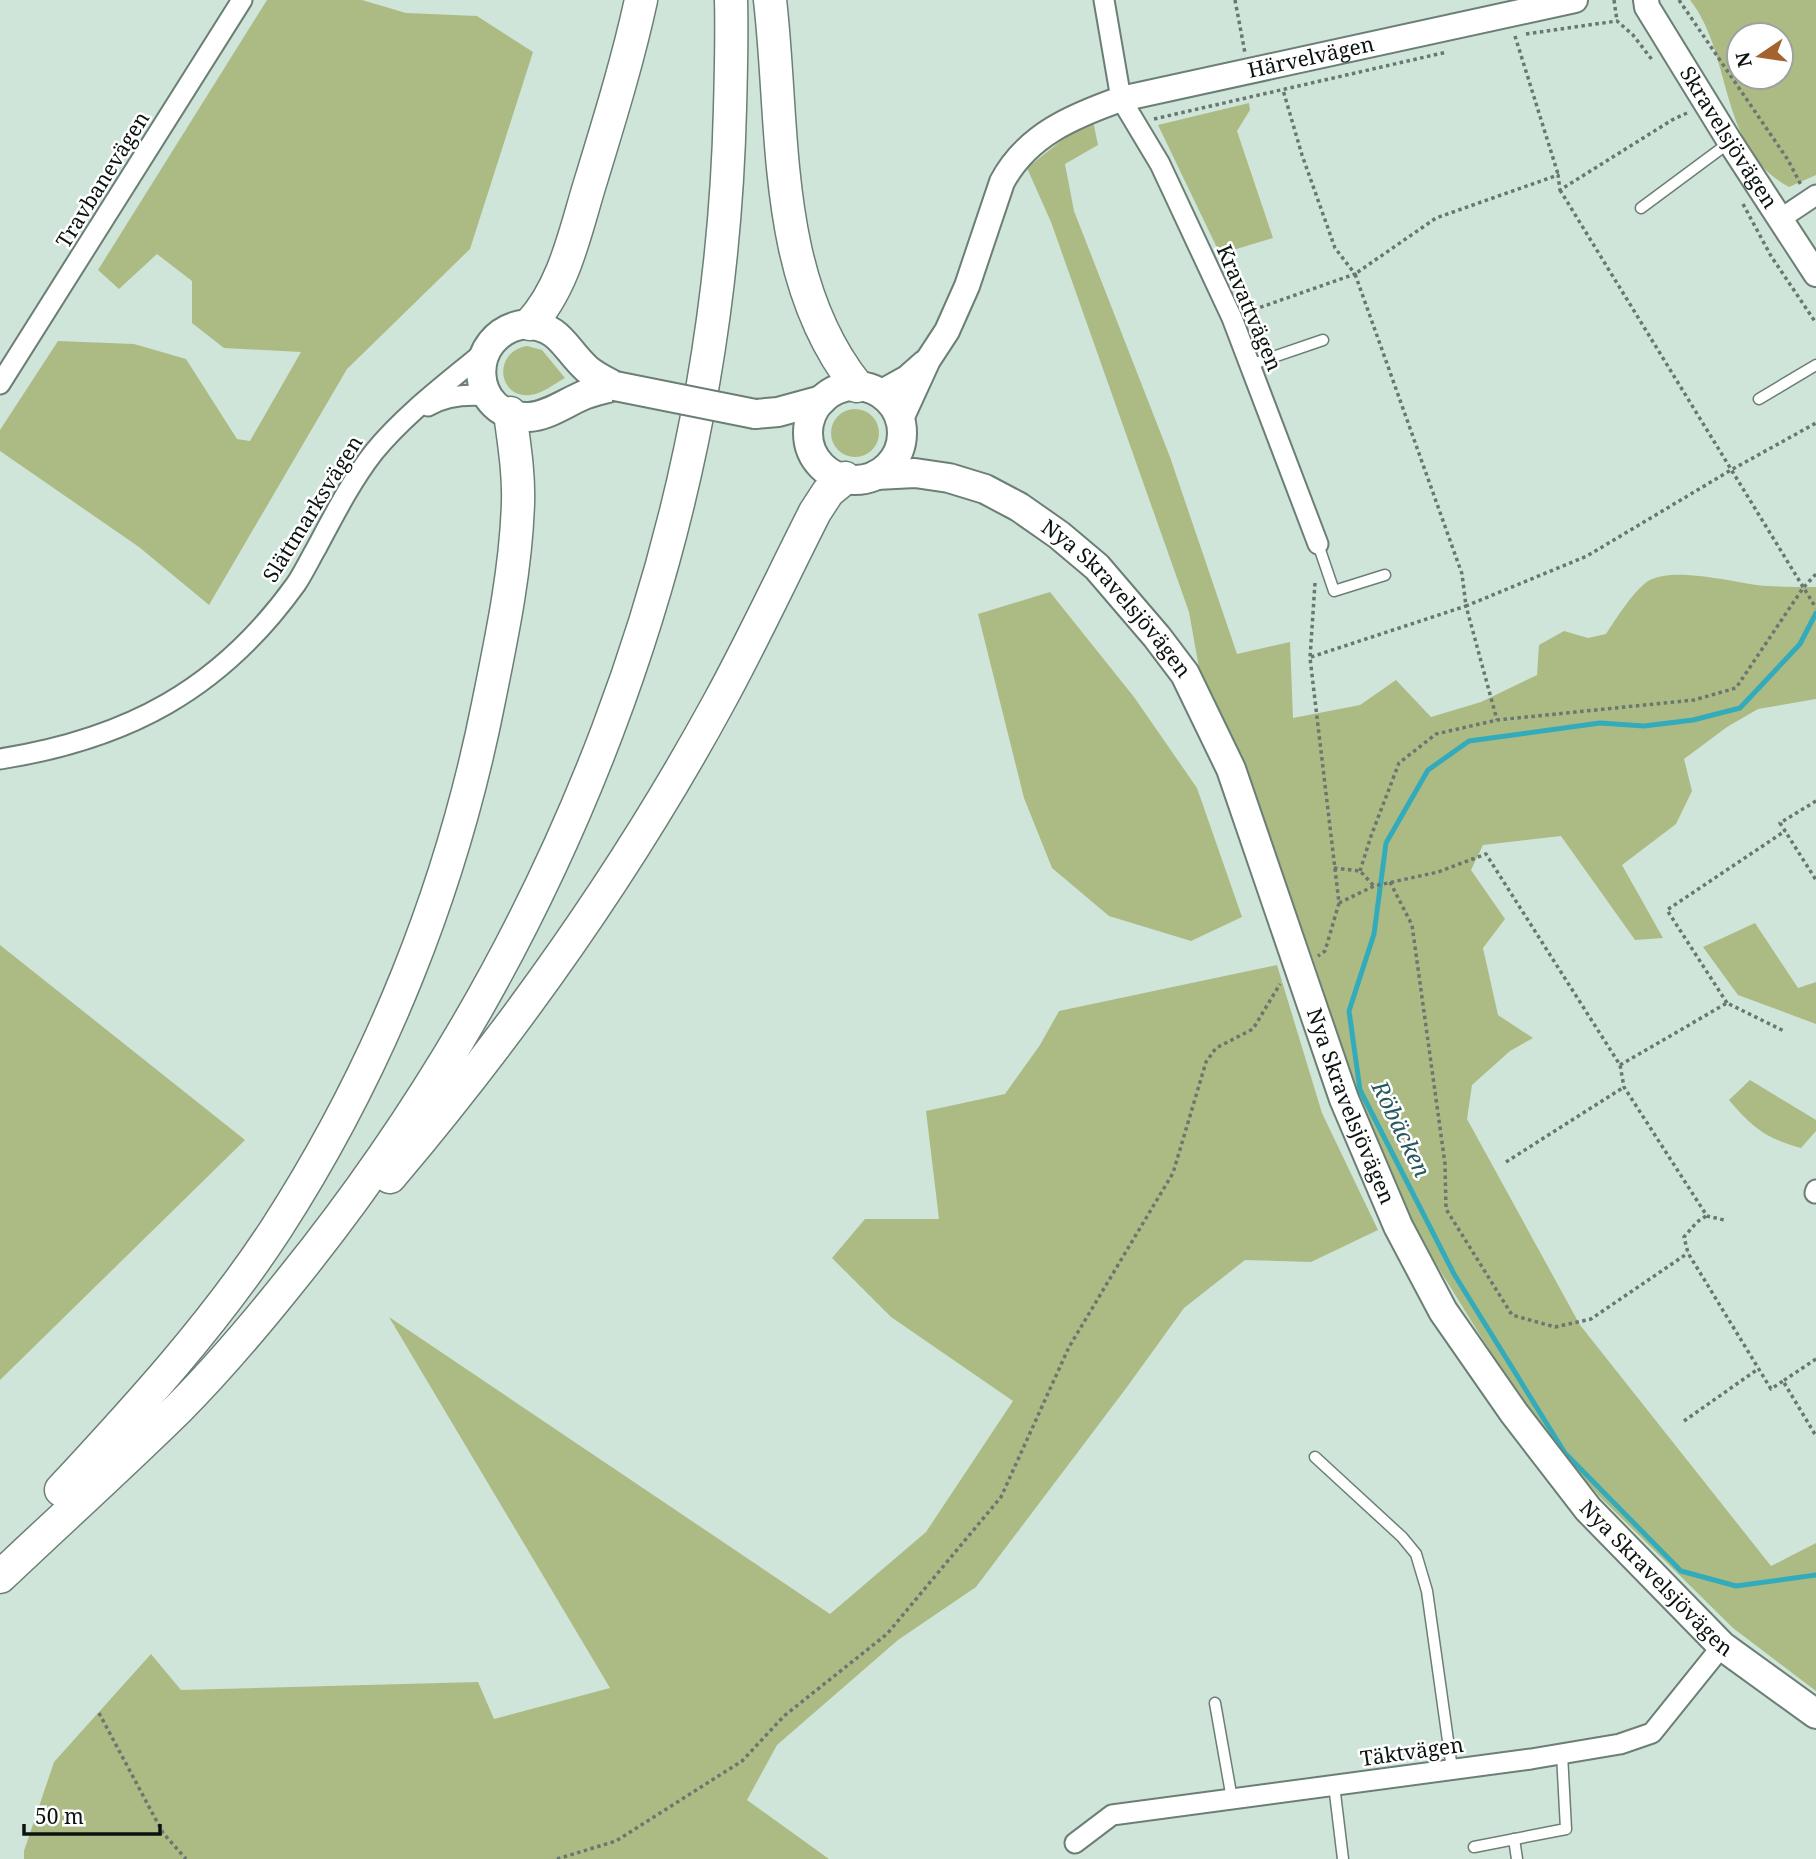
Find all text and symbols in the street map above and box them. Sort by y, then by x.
north arrow [1725,21,1795,91]
street label: Härvelvägen [1245,29,1376,84]
text: N [1729,50,1758,70]
street label: Skravelsjövägen [1674,61,1785,214]
street label: Travbanevägen [49,106,155,253]
street label: Kravattvägen [1211,240,1289,375]
street label: Slättmarksvägen [256,430,369,587]
street label: Nya Skravelsjövägen [1036,512,1198,683]
street label: Nya Skravelsjövägen [1301,1004,1402,1208]
water label: Röbäcken [1364,1074,1439,1182]
street label: Nya Skravelsjövägen [1574,1494,1739,1662]
street label: Täktvägen [1359,1730,1465,1772]
scale bar [24,1792,161,1836]
text: 50 m [35,1802,84,1830]

